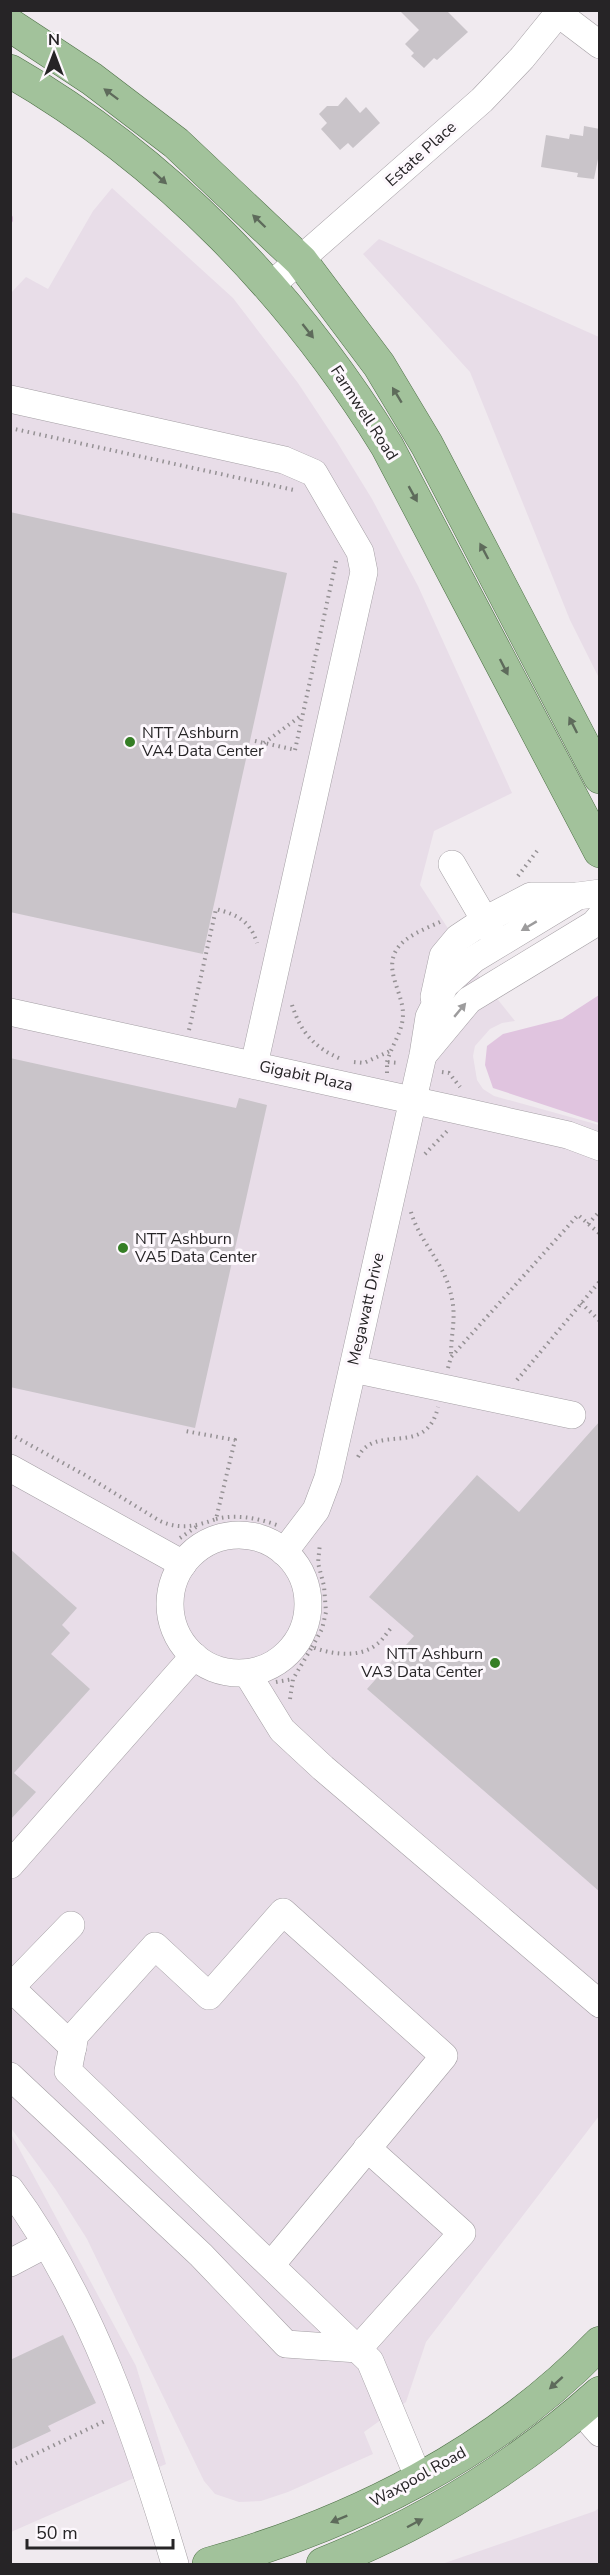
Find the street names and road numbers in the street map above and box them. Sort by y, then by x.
street label: Estate Place [381,116,461,192]
street label: Farmwell Road [325,361,403,465]
street label: Gigabit Plaza [257,1055,355,1097]
street label: Megawatt Drive [342,1251,390,1367]
street label: Waxpool Road [366,2441,470,2513]

